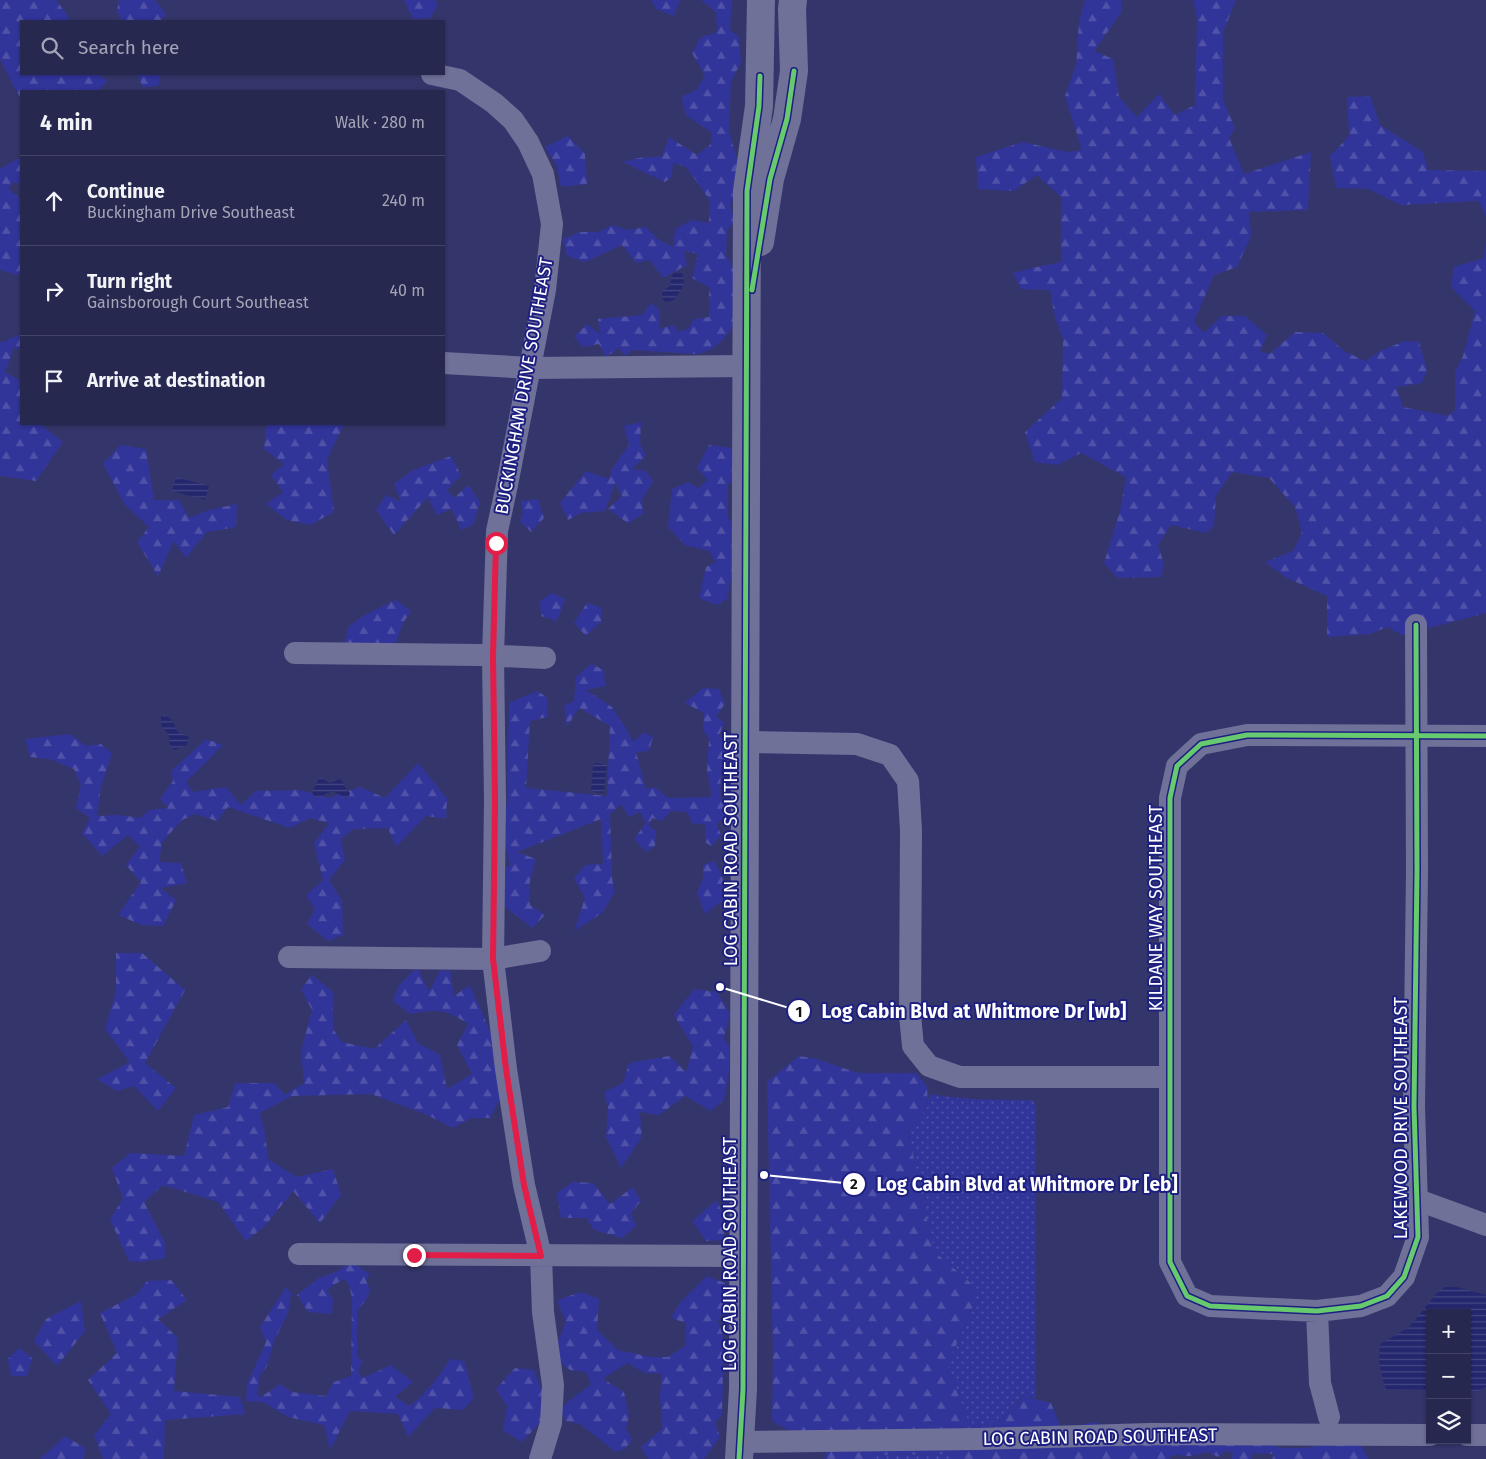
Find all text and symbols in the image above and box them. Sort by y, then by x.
search box [20,20,445,75]
icon: search [38,34,66,62]
text: Search here [78,36,179,59]
text: 4 min [40,110,93,136]
text: Walk · 280 m [335,113,425,132]
text: Continue [87,180,165,203]
icon: ahead [40,187,68,215]
text: 240 m [382,191,425,210]
text: Buckingham Drive Southeast [87,203,295,222]
street label: BUCKINGHAM DRIVE SOUTHEAST [491,255,558,516]
text: Turn right [87,270,172,293]
icon: right [40,277,68,305]
text: 40 m [390,281,425,300]
text: Gainsborough Court Southeast [87,293,309,312]
icon: arrive [40,367,68,395]
text: Arrive at destination [87,369,266,392]
route start [485,532,508,555]
street label: LOG CABIN ROAD SOUTHEAST [720,731,742,966]
street label: KILDANE WAY SOUTHEAST [1145,804,1167,1011]
callout: Log Cabin Blvd at Whitmore Dr [wb] [787,994,1137,1028]
street label: LAKEWOOD DRIVE SOUTHEAST [1390,996,1412,1239]
text: Log Cabin Blvd at Whitmore Dr [wb] [822,1000,1126,1023]
text: 1 [796,1003,802,1021]
street label: LOG CABIN ROAD SOUTHEAST [719,1136,741,1371]
callout: Log Cabin Blvd at Whitmore Dr [eb] [842,1167,1188,1201]
text: Log Cabin Blvd at Whitmore Dr [eb] [876,1173,1178,1196]
text: 2 [850,1175,858,1193]
route end [403,1244,426,1267]
map controls [1426,1309,1471,1444]
button: + [1426,1309,1471,1354]
button: − [1426,1354,1471,1399]
button: layers [1426,1399,1471,1444]
street label: LOG CABIN ROAD SOUTHEAST [983,1424,1218,1450]

